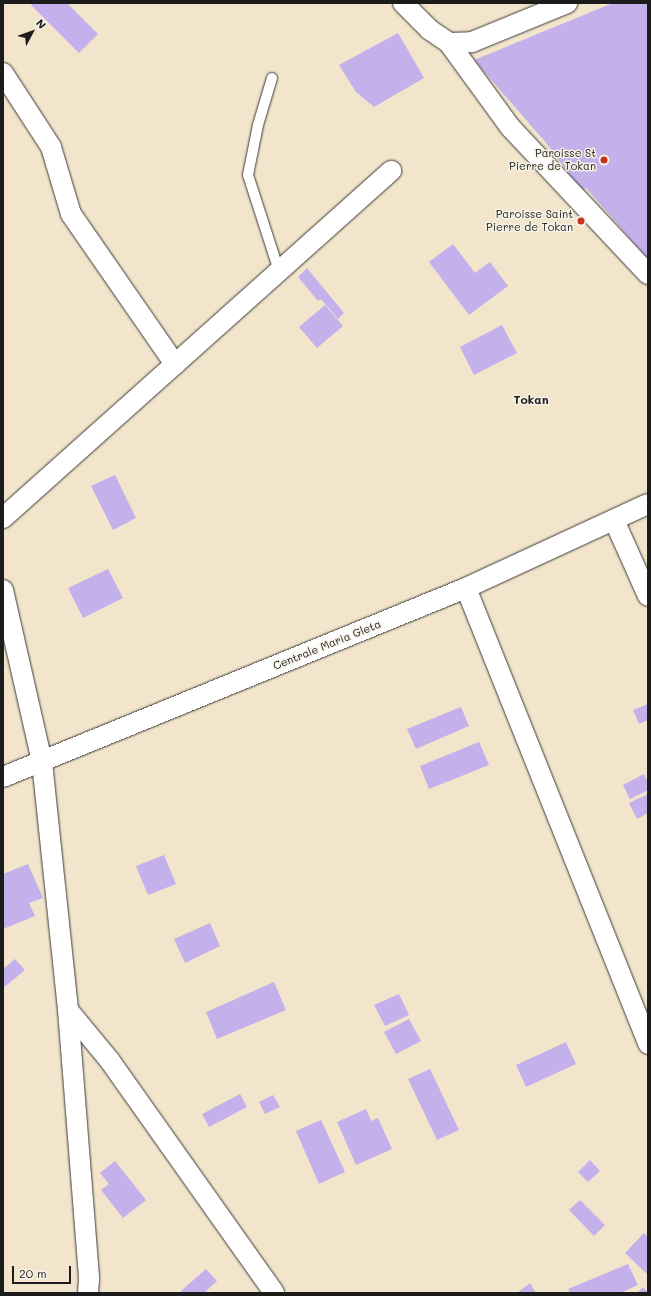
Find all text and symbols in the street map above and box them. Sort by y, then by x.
north arrow [12,12,52,52]
text: N [33,16,50,32]
place label: Paroisse St Pierre de Tokan [509,147,596,173]
marker: Paroisse St Pierre de Tokan [599,155,609,165]
place label: Paroisse Saint Pierre de Tokan [486,208,573,234]
marker: Paroisse Saint Pierre de Tokan [576,216,586,226]
district label: Tokan [513,393,549,407]
street label: Centrale Maria Gleta [271,617,383,673]
scale bar [14,1258,73,1284]
text: 20 m [19,1265,47,1281]

